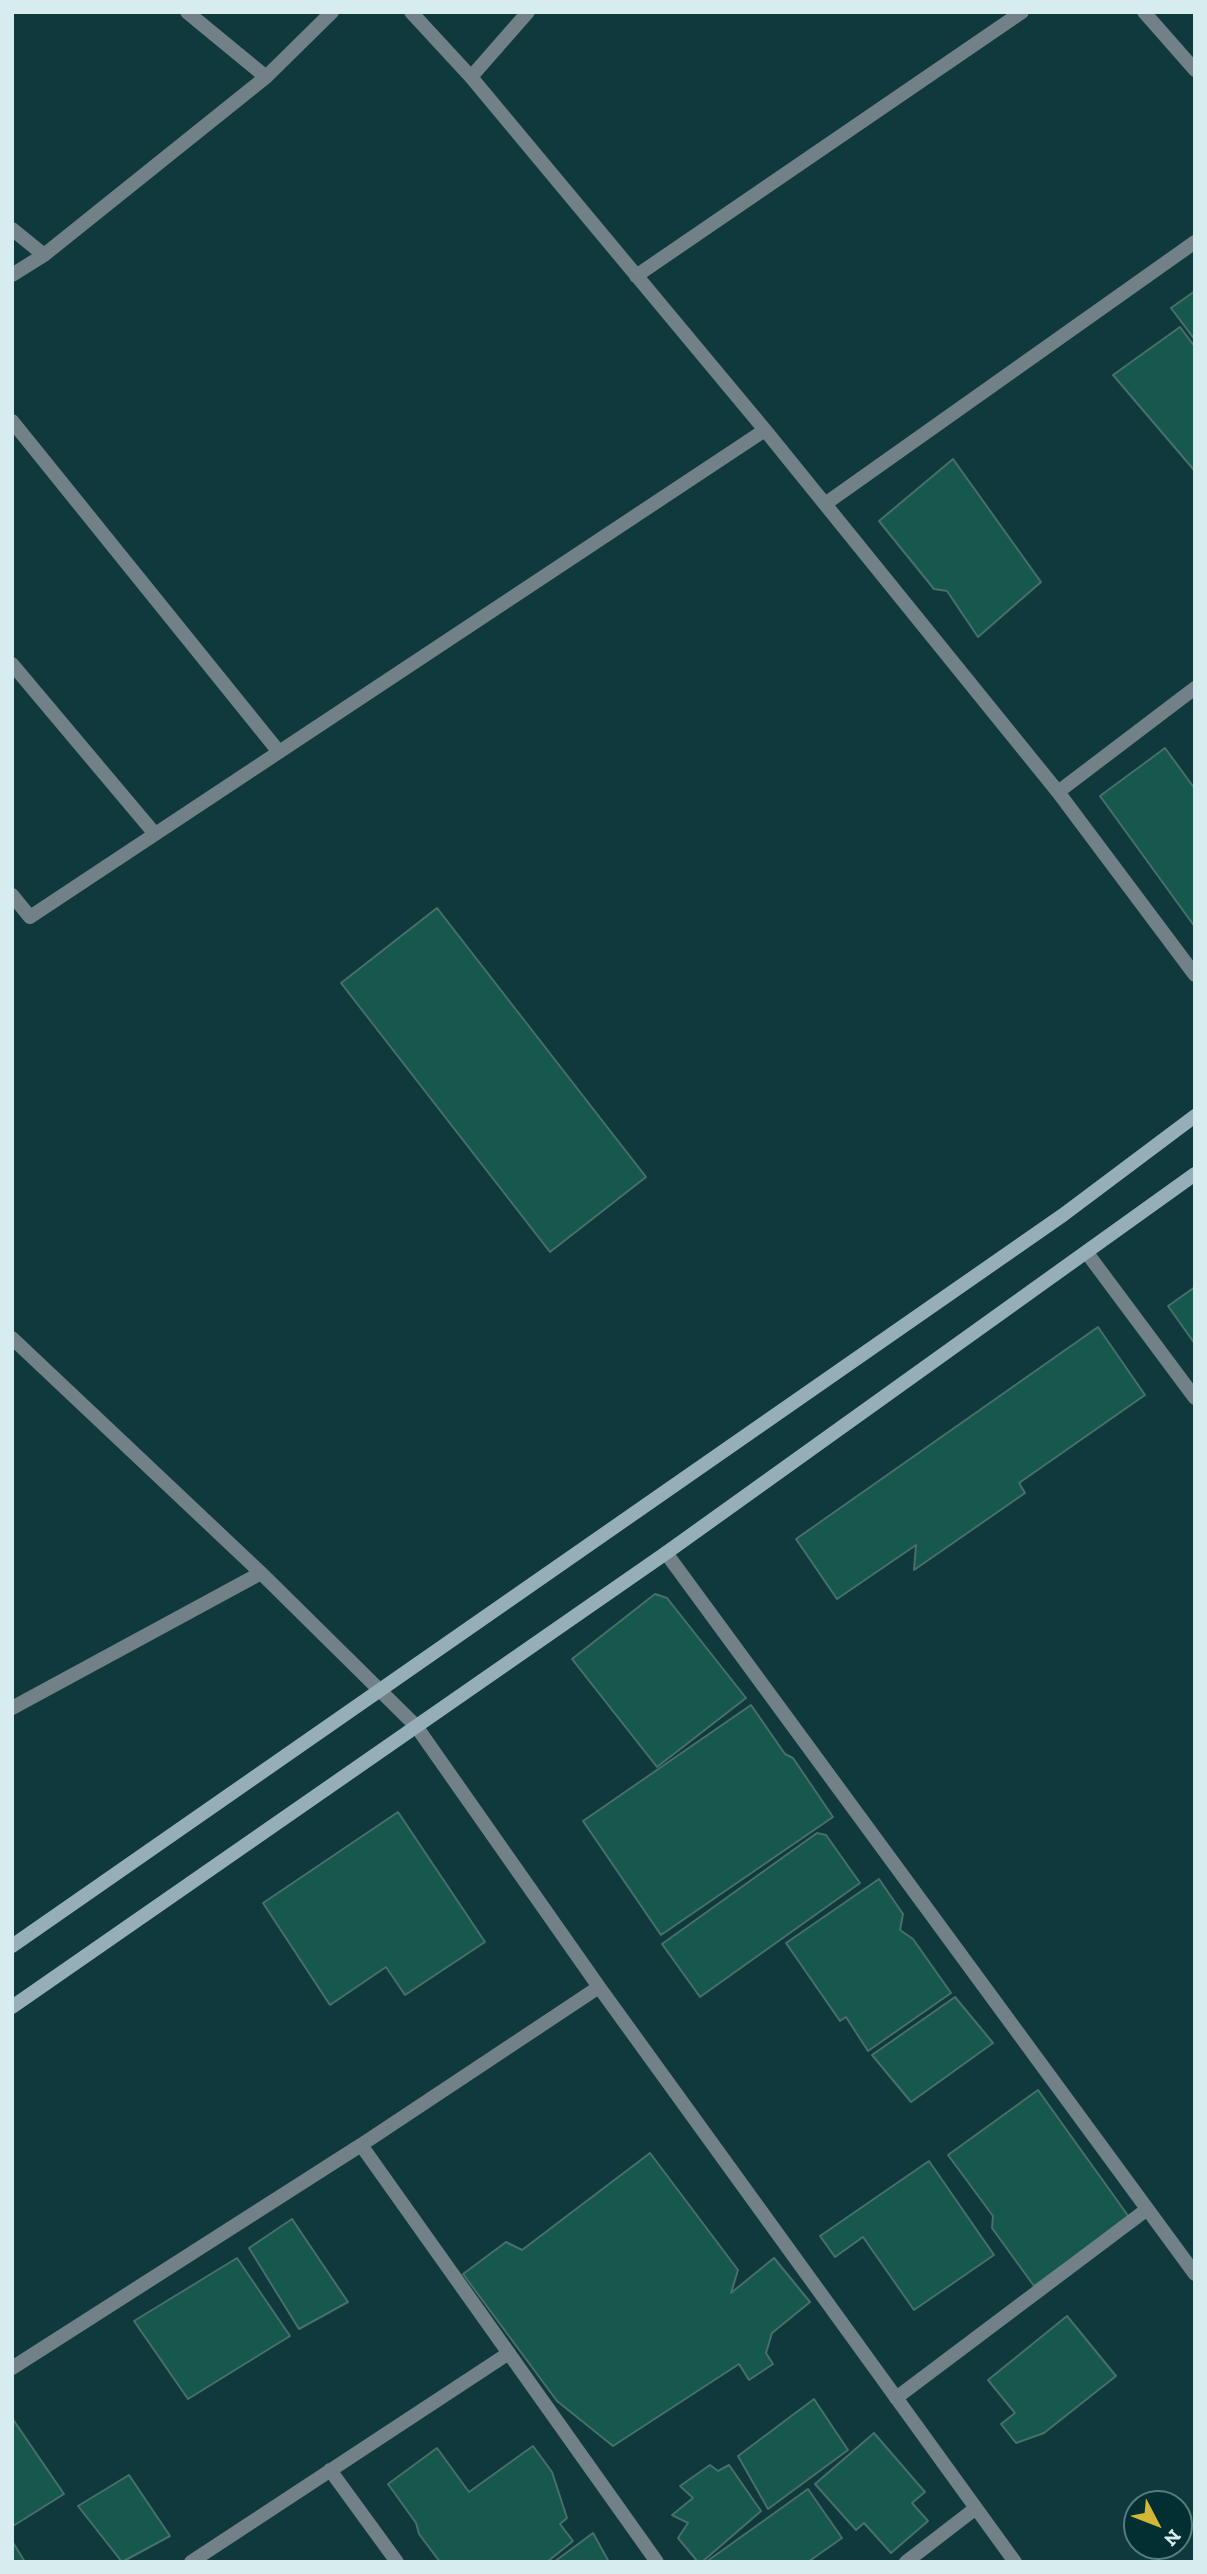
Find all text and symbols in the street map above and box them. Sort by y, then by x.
north arrow [1123,2490,1193,2560]
text: N [1159,2525,1186,2551]

